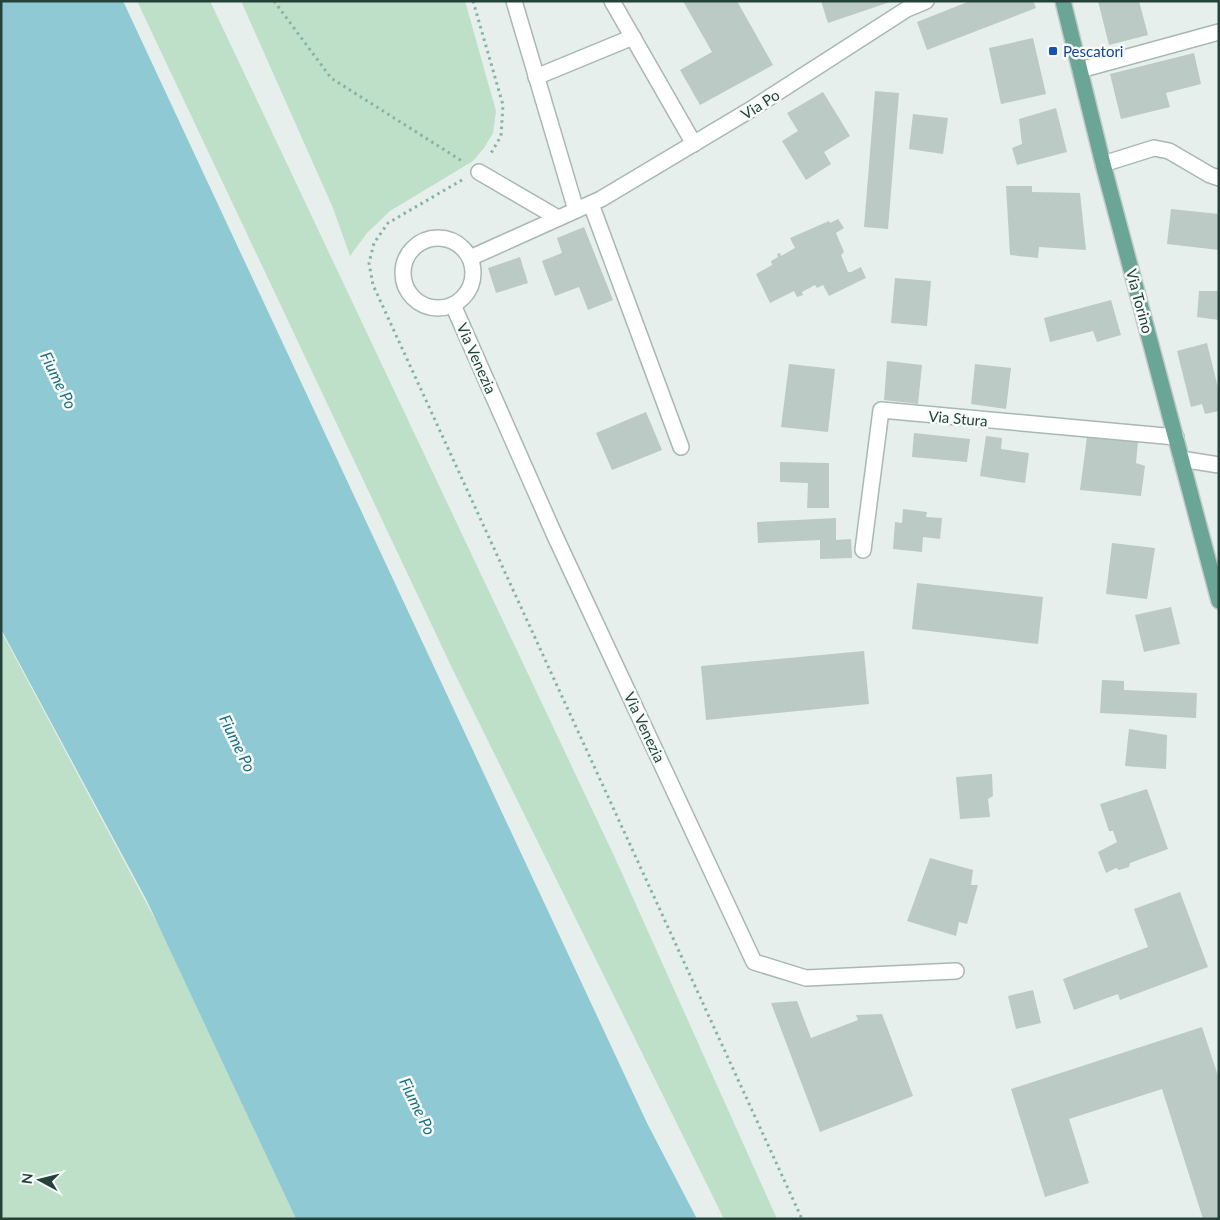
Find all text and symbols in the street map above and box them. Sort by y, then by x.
place label: Pescatori [1063,42,1123,60]
marker: Pescatori [1047,45,1059,57]
street label: Via Po [737,85,783,123]
street label: Via Torino [1123,267,1157,335]
street label: Via Venezia [453,320,501,396]
water label: Fiume Po [37,348,81,412]
street label: Via Stura [928,406,988,430]
street label: Via Venezia [621,689,669,765]
water label: Fiume Po [216,711,260,775]
water label: Fiume Po [396,1074,440,1138]
north arrow [15,1155,65,1205]
text: N [18,1172,36,1185]

